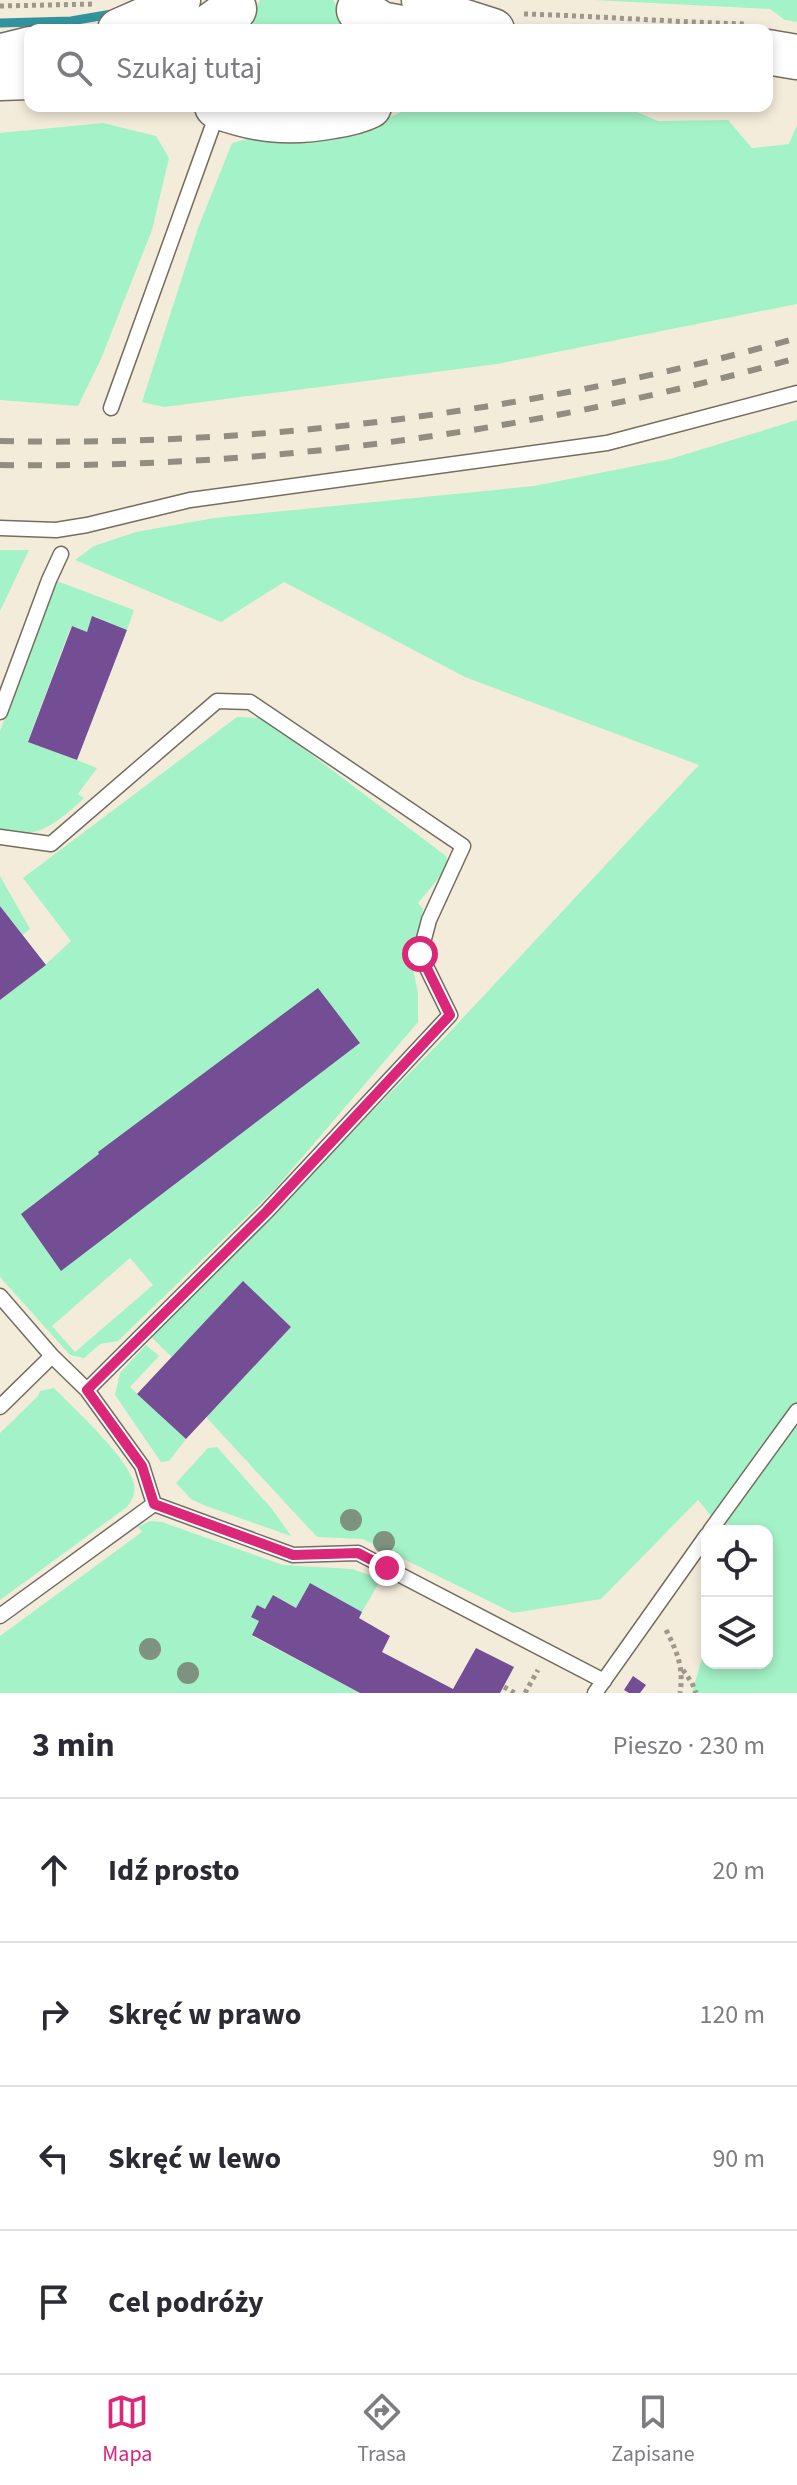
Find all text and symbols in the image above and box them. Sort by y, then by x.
search box [24,24,773,112]
icon: search [52,46,96,90]
text: Szukaj tutaj [116,47,262,90]
route start [402,936,438,972]
map controls [701,1525,773,1669]
button: locate [701,1525,773,1597]
route end [369,1550,405,1586]
button: layers [701,1597,773,1669]
text: 3 min [32,1721,115,1770]
text: Pieszo · 230 m [613,1727,765,1764]
icon: ahead [32,1848,76,1892]
text: Idź prosto [108,1849,240,1892]
text: 20 m [712,1852,765,1889]
icon: right [32,1992,76,2036]
text: Skręć w prawo [108,1993,301,2036]
text: 120 m [699,1996,765,2033]
icon: left [32,2136,76,2180]
text: Skręć w lewo [108,2137,281,2180]
text: 90 m [712,2140,765,2177]
icon: arrive [32,2280,76,2324]
text: Cel podróży [108,2281,264,2324]
tab: Mapa [102,2390,152,2470]
tab: Trasa [357,2390,406,2470]
tab: Zapisane [611,2390,695,2470]

